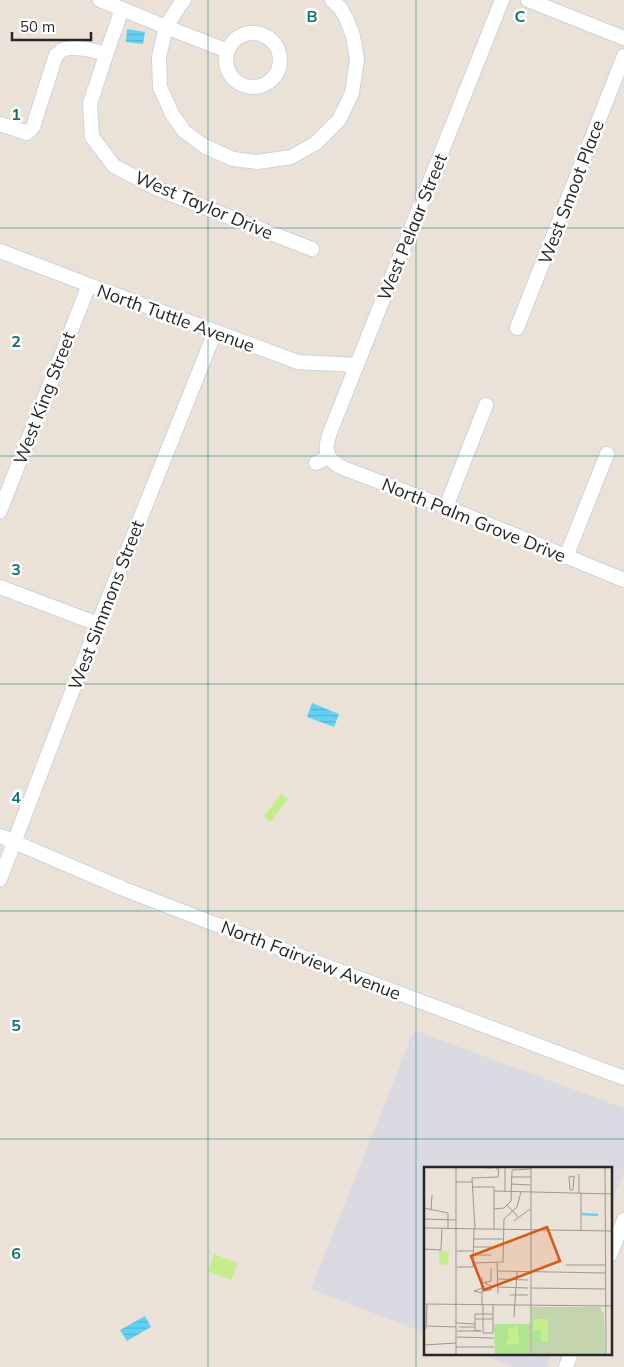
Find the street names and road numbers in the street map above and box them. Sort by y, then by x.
street label: West Smoot Place [533,117,609,267]
street label: West Pelaar Street [372,150,452,304]
street label: West Taylor Drive [132,166,276,244]
street label: North Tuttle Avenue [94,279,258,357]
street label: West King Street [8,328,80,468]
street label: North Palm Grove Drive [379,473,569,567]
street label: West Simmons Street [63,517,149,693]
street label: North Fairview Avenue [218,915,404,1005]

